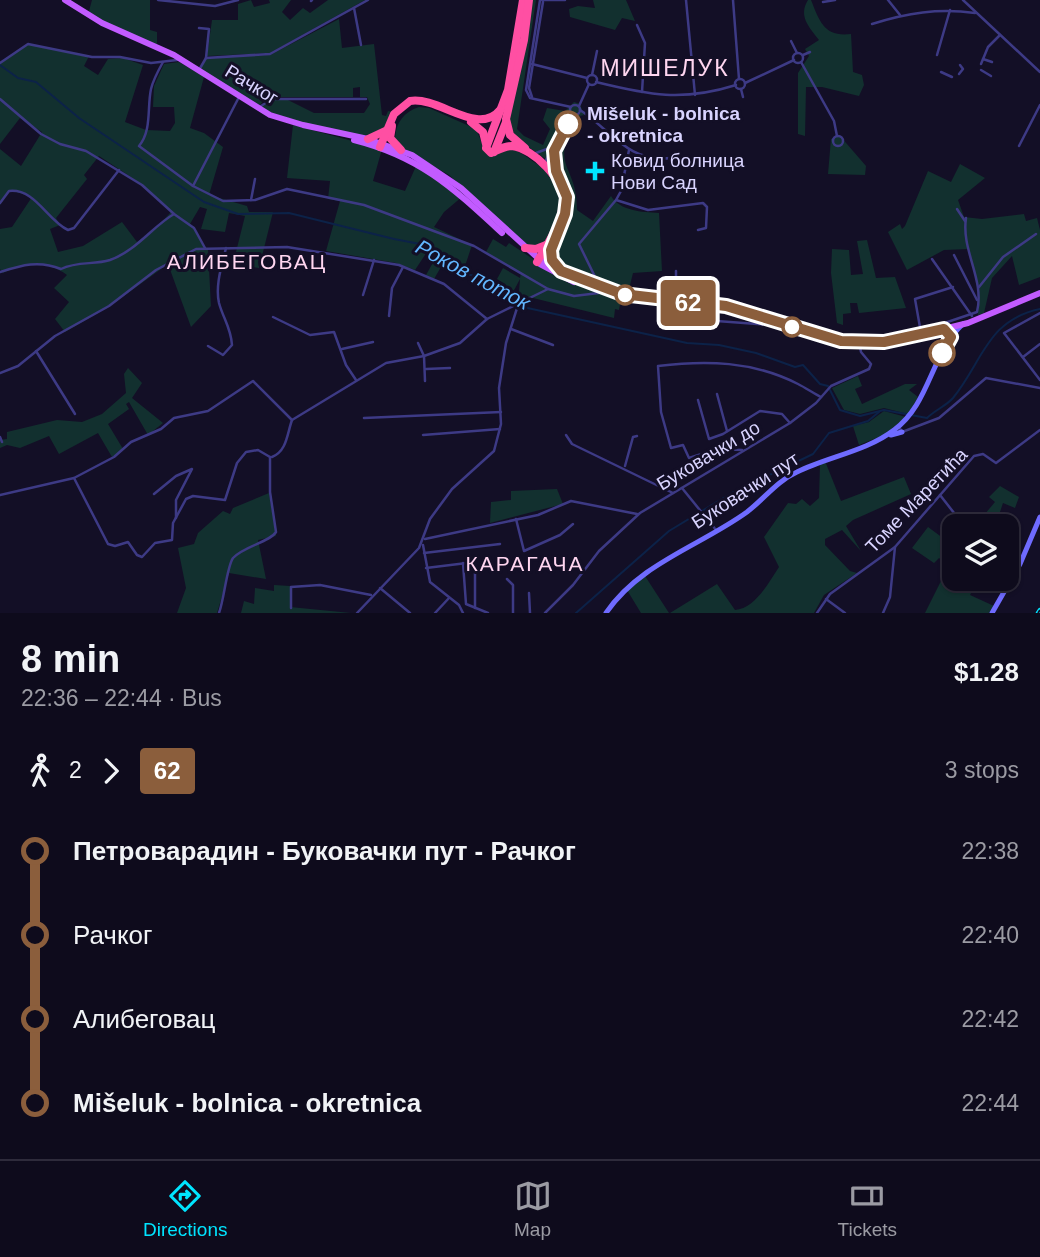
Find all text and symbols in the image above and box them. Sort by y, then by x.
district label: МИШЕЛУК [600,55,730,81]
street label: Рачког [221,60,282,108]
place label: Mišeluk - bolnica - okretnica [587,103,741,146]
marker: Mišeluk - bolnica - okretnica [555,111,581,137]
place label: Ковид болница Нови Сад [611,150,745,193]
marker: Ковид болница Нови Сад [585,161,605,181]
water label: Роков поток [412,235,535,315]
district label: АЛИБЕГОВАЦ [167,250,327,273]
line badge: 62 [656,280,720,326]
unlabelled marker [615,285,635,305]
text: 62 [675,289,701,316]
unlabelled marker [782,317,802,337]
unlabelled marker [929,340,955,366]
street label: Буковачки до [653,416,764,494]
street label: Томе Маретића [861,443,972,557]
street label: Буковачки пут [688,448,803,533]
map controls [942,514,1019,591]
button: layers [942,514,1019,591]
district label: КАРАГАЧА [465,552,585,575]
text: 8 min [21,638,120,680]
text: $1.28 [954,657,1019,687]
text: 22:36 – 22:44 · Bus [21,685,222,711]
icon: walk [21,752,59,790]
icon: forward [92,752,130,790]
text: 2 [69,757,82,783]
text: 62 [154,757,181,784]
text: 3 stops [945,757,1019,783]
text: Петроварадин - Буковачки пут - Рачког [73,836,576,866]
text: 22:38 [961,838,1019,864]
text: Рачког [73,920,153,950]
text: 22:40 [961,922,1019,948]
text: Алибеговац [73,1004,215,1034]
text: 22:42 [961,1006,1019,1032]
text: Mišeluk - bolnica - okretnica [73,1088,421,1118]
text: 22:44 [961,1090,1019,1116]
tab: Directions [143,1177,227,1241]
tab: Map [514,1177,552,1241]
tab: Tickets [838,1177,897,1241]

